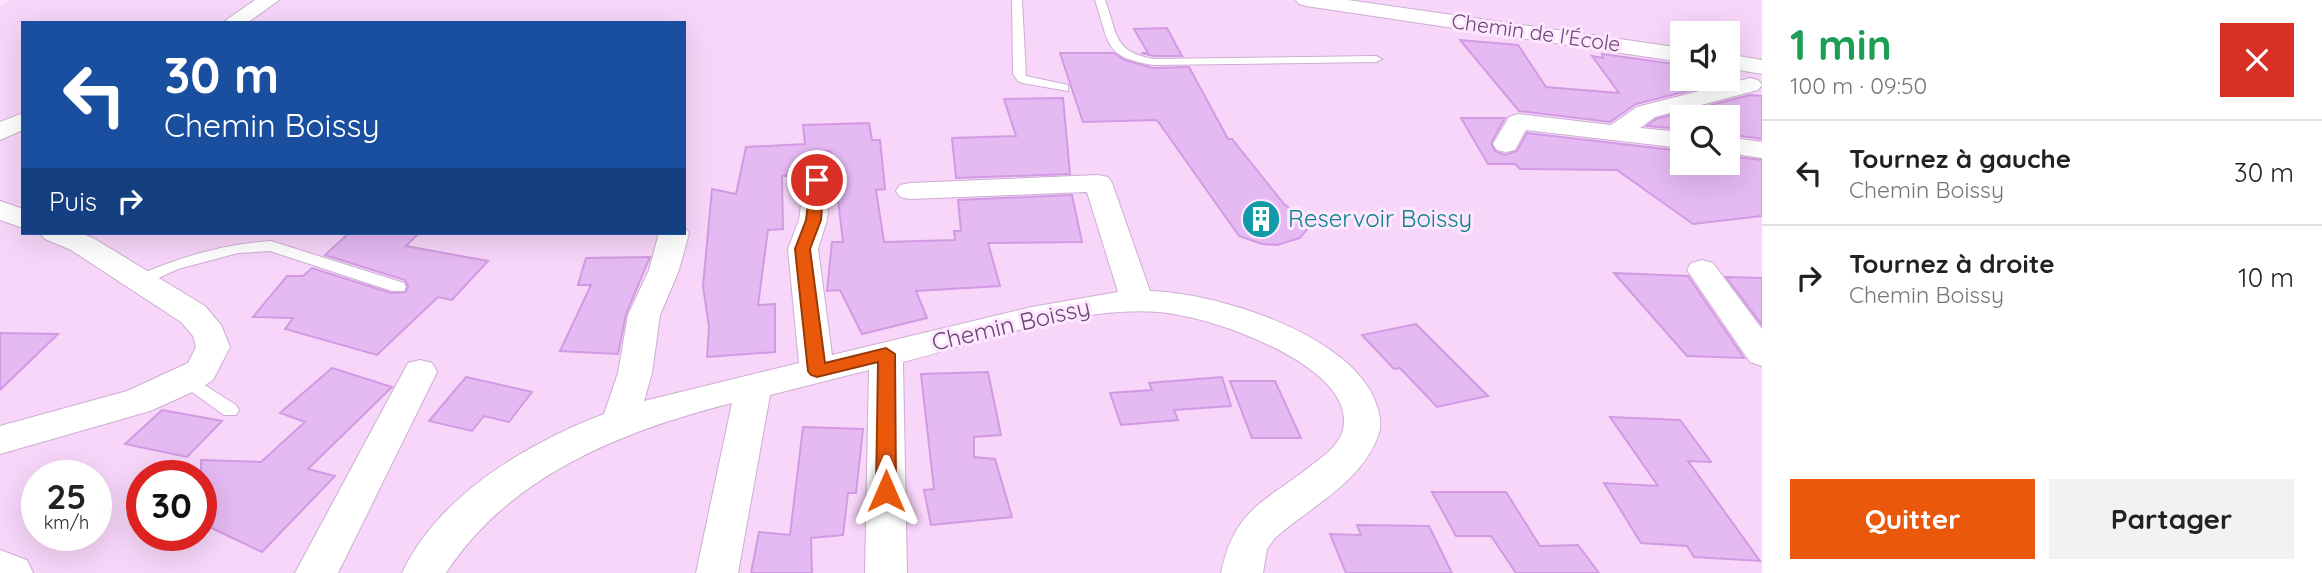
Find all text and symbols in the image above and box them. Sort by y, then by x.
street label: Chemin de l'École [1450,7,1622,57]
text: 1 min [1790,18,1892,71]
map controls [1670,21,1740,175]
button: sound [1670,21,1740,91]
button: close [2220,23,2294,97]
text: 30 m [164,44,279,105]
icon: left [49,49,140,140]
text: 100 m · 09:50 [1790,71,1927,100]
text: Chemin Boissy [164,105,380,145]
button: search [1670,105,1740,175]
text: Tournez à gauche [1849,142,2071,175]
pin [787,150,847,210]
icon: left [1790,154,1828,192]
text: 30 m [2234,156,2294,189]
icon: arrive [798,161,836,199]
text: Chemin Boissy [1849,175,2004,204]
icon: right [111,182,149,220]
text: Puis [49,185,97,218]
building icon: Reservoir Boissy [1240,198,1282,240]
place label: Reservoir Boissy [1288,203,1472,233]
text: Tournez à droite [1849,247,2054,280]
icon: right [1790,259,1828,297]
text: 10 m [2238,261,2294,294]
text: Chemin Boissy [1849,280,2004,309]
street label: Chemin Boissy [929,291,1093,357]
position arrow [849,454,923,528]
speed limit sign: 30 [126,460,217,551]
text: 25 [46,474,87,518]
button: Quitter [1790,479,2035,559]
button: Partager [2049,479,2294,559]
text: km/h [44,511,89,534]

